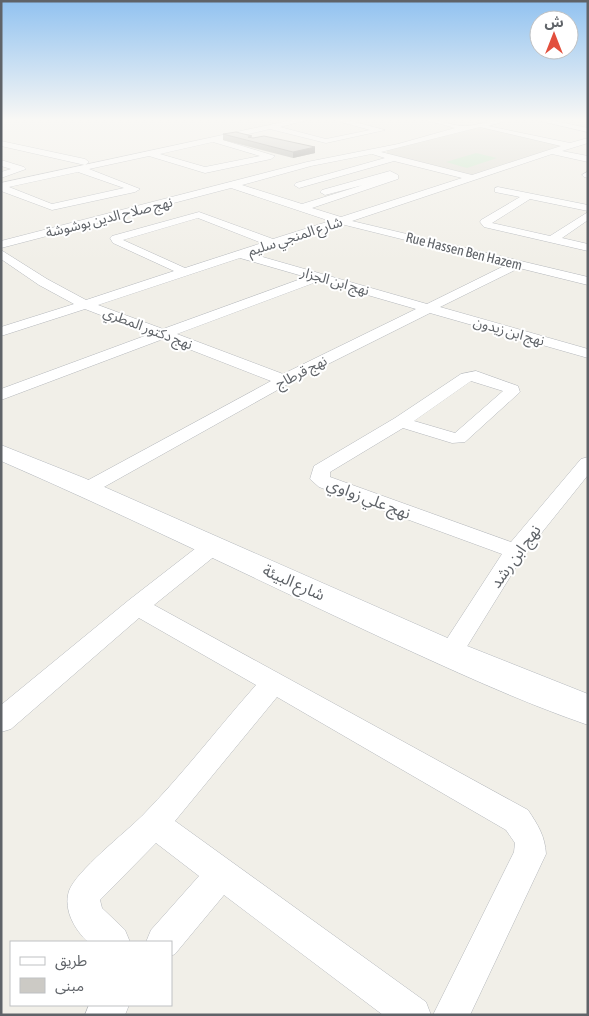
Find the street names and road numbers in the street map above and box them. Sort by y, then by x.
street label: نهج صلاح الدين بوشوشة [44,193,175,243]
street label: شارع المنجي سليم [246,213,345,262]
street label: Rue Hassen Ben Hazem [404,229,524,273]
street label: نهج ابن الجزار [297,263,371,301]
street label: نهج دكتور المطري [100,304,195,355]
street label: نهج ابن زيدون [471,313,547,352]
street label: نهج قرطاج [273,352,331,394]
street label: نهج علي زواوي [323,474,413,526]
street label: نهج ابن رشد [486,521,547,593]
street label: شارع البيئة [259,560,328,607]

